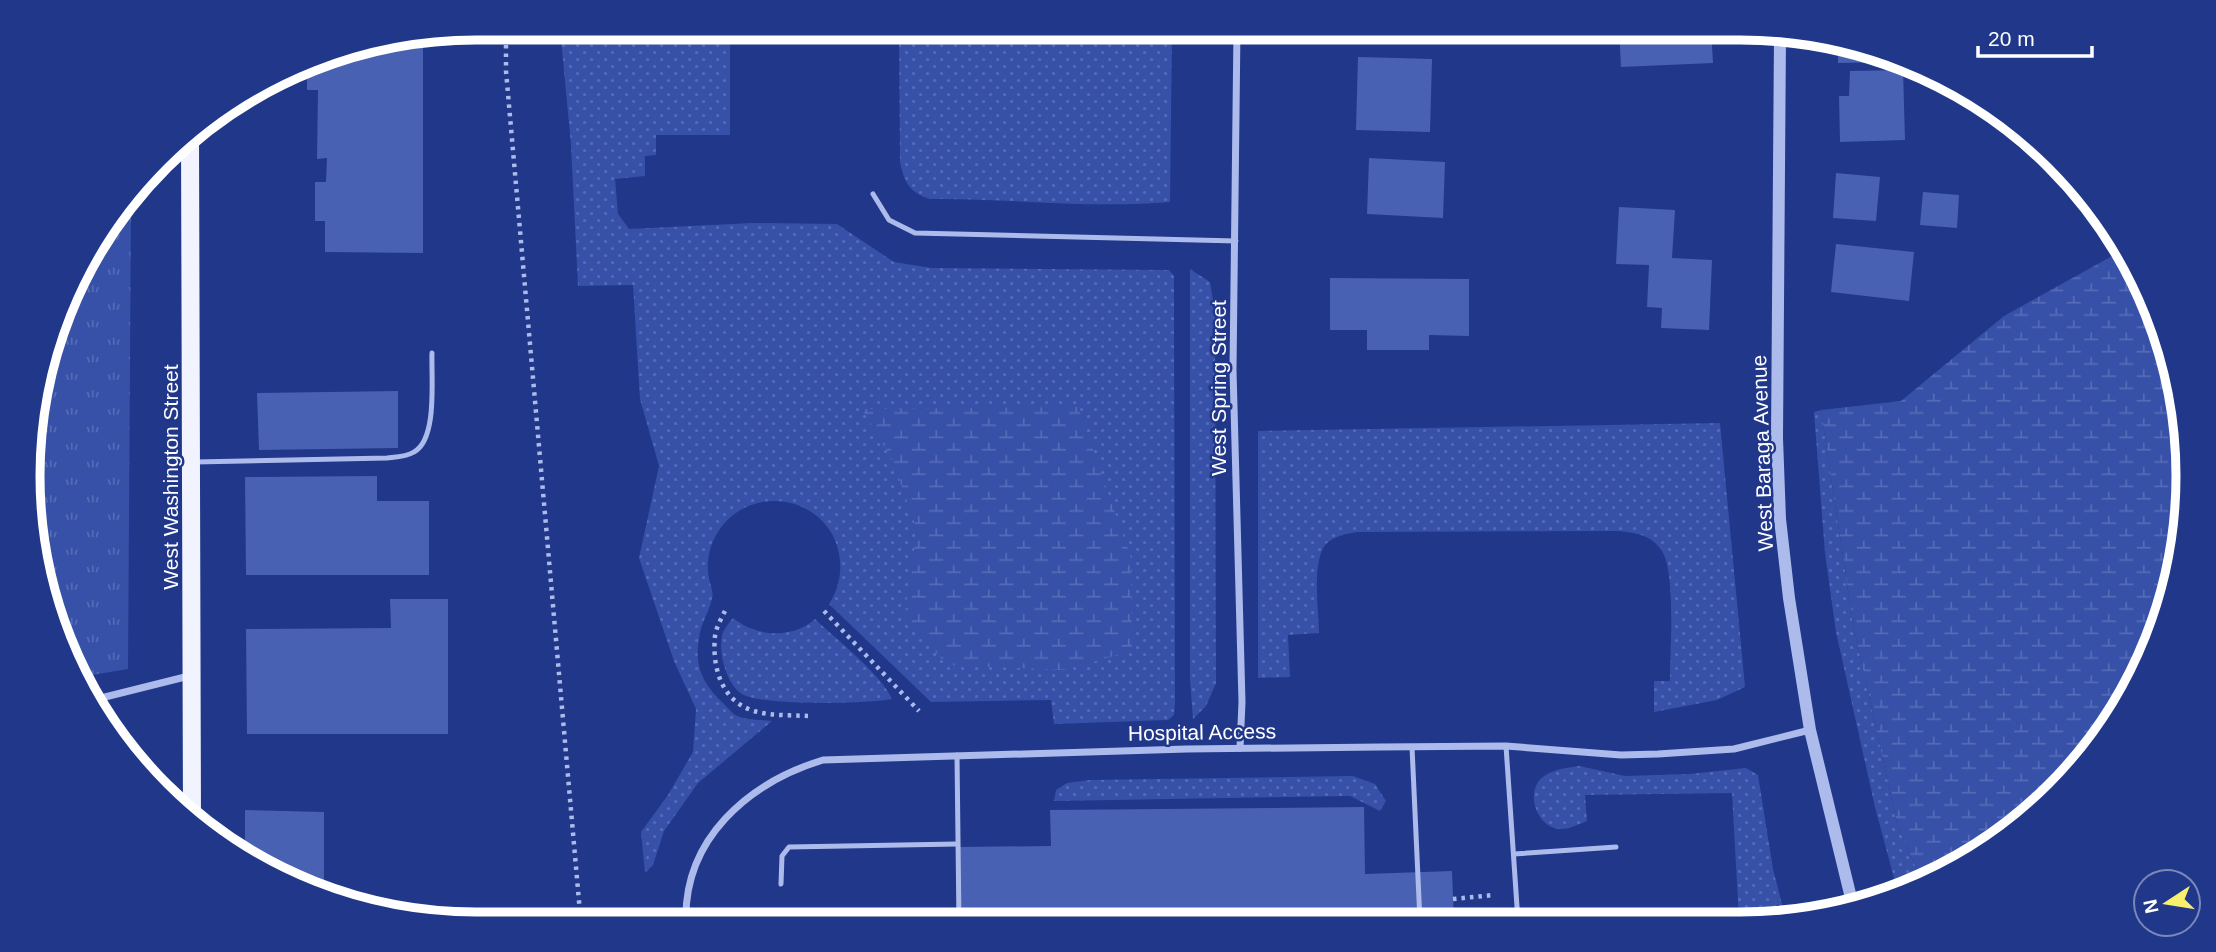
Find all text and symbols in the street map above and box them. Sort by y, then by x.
scale bar [1978,14,2092,58]
text: 20 m [1988,27,2035,50]
street label: West Spring Street [1207,300,1230,476]
street label: West Baraga Avenue [1747,354,1777,552]
street label: West Washington Street [159,364,182,590]
street label: Hospital Access [1128,719,1276,745]
north arrow [2132,868,2202,938]
text: N [2139,898,2163,915]

